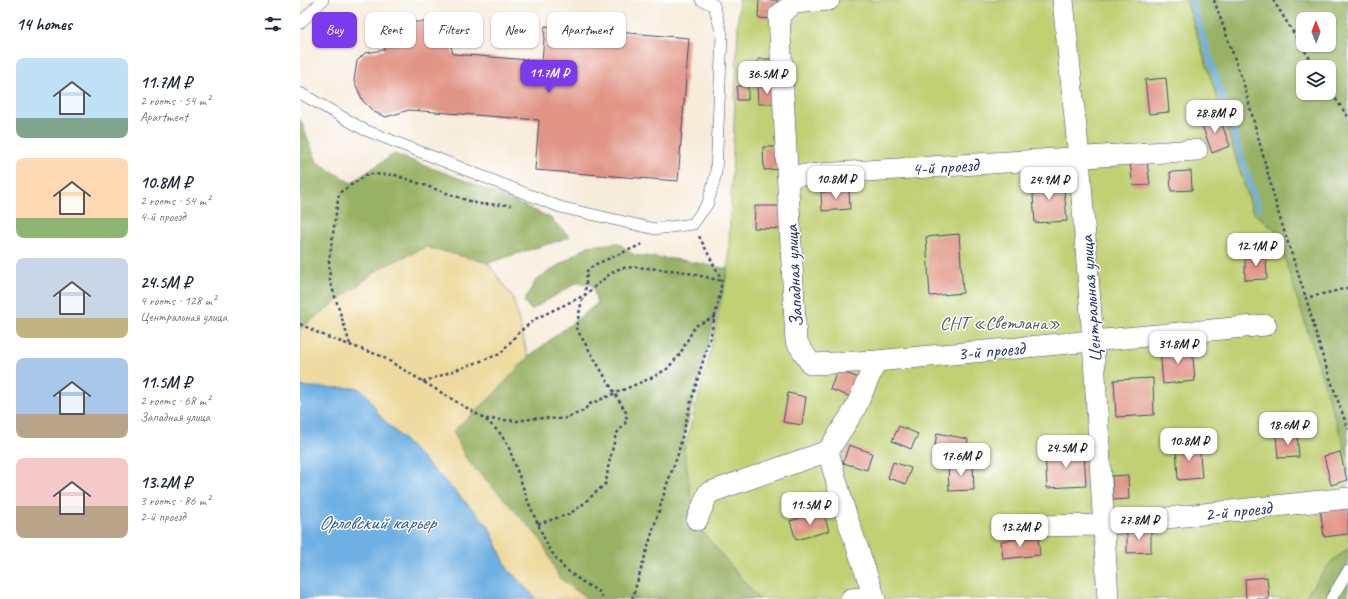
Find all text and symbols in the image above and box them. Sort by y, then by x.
chip: Buy [312,12,357,48]
chip: Rent [365,12,416,48]
chip: Filters [424,12,483,48]
chip: New [491,12,539,48]
chip: Apartment [547,12,626,48]
north arrow [1296,12,1336,52]
map controls [1296,12,1336,100]
icon: filters [262,13,284,35]
text: 14 homes [16,14,72,35]
pin: 11.7M ₽ [512,60,586,94]
button: layers [1296,60,1336,100]
pin: 36.5M ₽ [730,61,804,95]
text: 11.7M ₽ [529,65,569,81]
text: 36.5M ₽ [747,66,787,82]
text: 11.7M ₽ [140,72,192,93]
icon: home [48,74,96,122]
text: 2 rooms · 54 m² [140,93,210,109]
pin: 28.8M ₽ [1178,100,1252,134]
text: 28.8M ₽ [1195,105,1235,121]
text: Apartment [140,109,188,125]
street label: 4-й проезд [911,153,981,181]
pin: 10.8M ₽ [799,166,873,200]
pin: 24.9M ₽ [1012,167,1086,201]
text: 10.8M ₽ [816,171,856,187]
text: 10.8M ₽ [140,172,192,193]
text: 24.9M ₽ [1029,172,1069,188]
icon: home [48,174,96,222]
text: 2 rooms · 54 m² [140,193,210,209]
text: 4-й проезд [140,209,186,225]
street label: Западная улица [779,223,809,328]
street label: Центральная улица [1074,233,1107,363]
pin: 12.1M ₽ [1219,233,1293,267]
text: 12.1M ₽ [1236,238,1276,254]
text: 24.5M ₽ [140,272,191,293]
icon: home [48,274,96,322]
text: 4 rooms · 128 m² [140,293,216,309]
text: Центральная улица [140,309,227,325]
park label: СНТ «Светлана» [940,311,1060,335]
pin: 31.8M ₽ [1141,331,1215,365]
street label: 3-й проезд [957,336,1028,366]
text: 31.8M ₽ [1158,336,1198,352]
text: 11.5M ₽ [140,372,191,393]
icon: home [48,374,96,422]
text: 2 rooms · 68 m² [140,393,210,409]
text: Западная улица [140,409,210,425]
pin: 18.6M ₽ [1251,412,1325,446]
text: 18.6M ₽ [1268,417,1308,433]
pin: 10.8M ₽ [1152,428,1226,462]
text: 10.8M ₽ [1169,433,1209,449]
pin: 24.5M ₽ [1029,435,1103,469]
text: 24.5M ₽ [1046,440,1086,456]
pin: 17.6M ₽ [924,443,998,477]
text: 17.6M ₽ [941,448,981,464]
text: 13.2M ₽ [140,472,192,493]
icon: home [48,474,96,522]
pin: 11.5M ₽ [773,492,847,526]
text: 3 rooms · 86 m² [140,493,210,509]
street label: 2-й проезд [1204,495,1275,526]
text: 11.5M ₽ [790,497,830,513]
pin: 27.8M ₽ [1102,507,1176,541]
text: 2-й проезд [140,509,186,525]
water label: Орловский карьер [319,510,438,535]
text: 27.8M ₽ [1119,512,1159,528]
pin: 13.2M ₽ [983,514,1057,548]
text: 13.2M ₽ [1000,519,1040,535]

